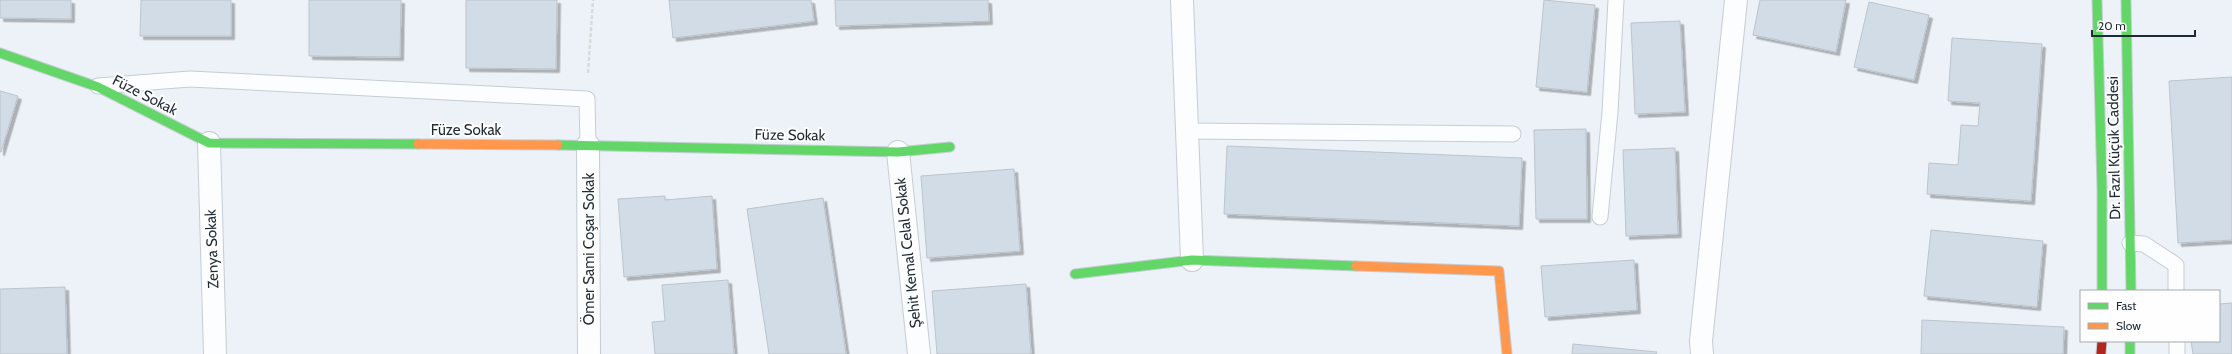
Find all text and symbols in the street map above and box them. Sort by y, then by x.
scale bar [2092,12,2195,38]
text: 20 m [2098,18,2126,33]
street label: Füze Sokak [109,71,181,119]
street label: Dr. Fazıl Küçük Caddesi [2104,76,2124,220]
street label: Füze Sokak [431,121,502,139]
street label: Füze Sokak [755,125,826,145]
street label: Ömer Sami Coşar Sokak [580,173,598,325]
street label: Şehit Kemal Celal Sokak [891,177,925,329]
street label: Zenya Sokak [202,209,222,289]
legend [2080,290,2220,342]
text: Fast [2116,298,2136,313]
text: Slow [2116,318,2141,333]

